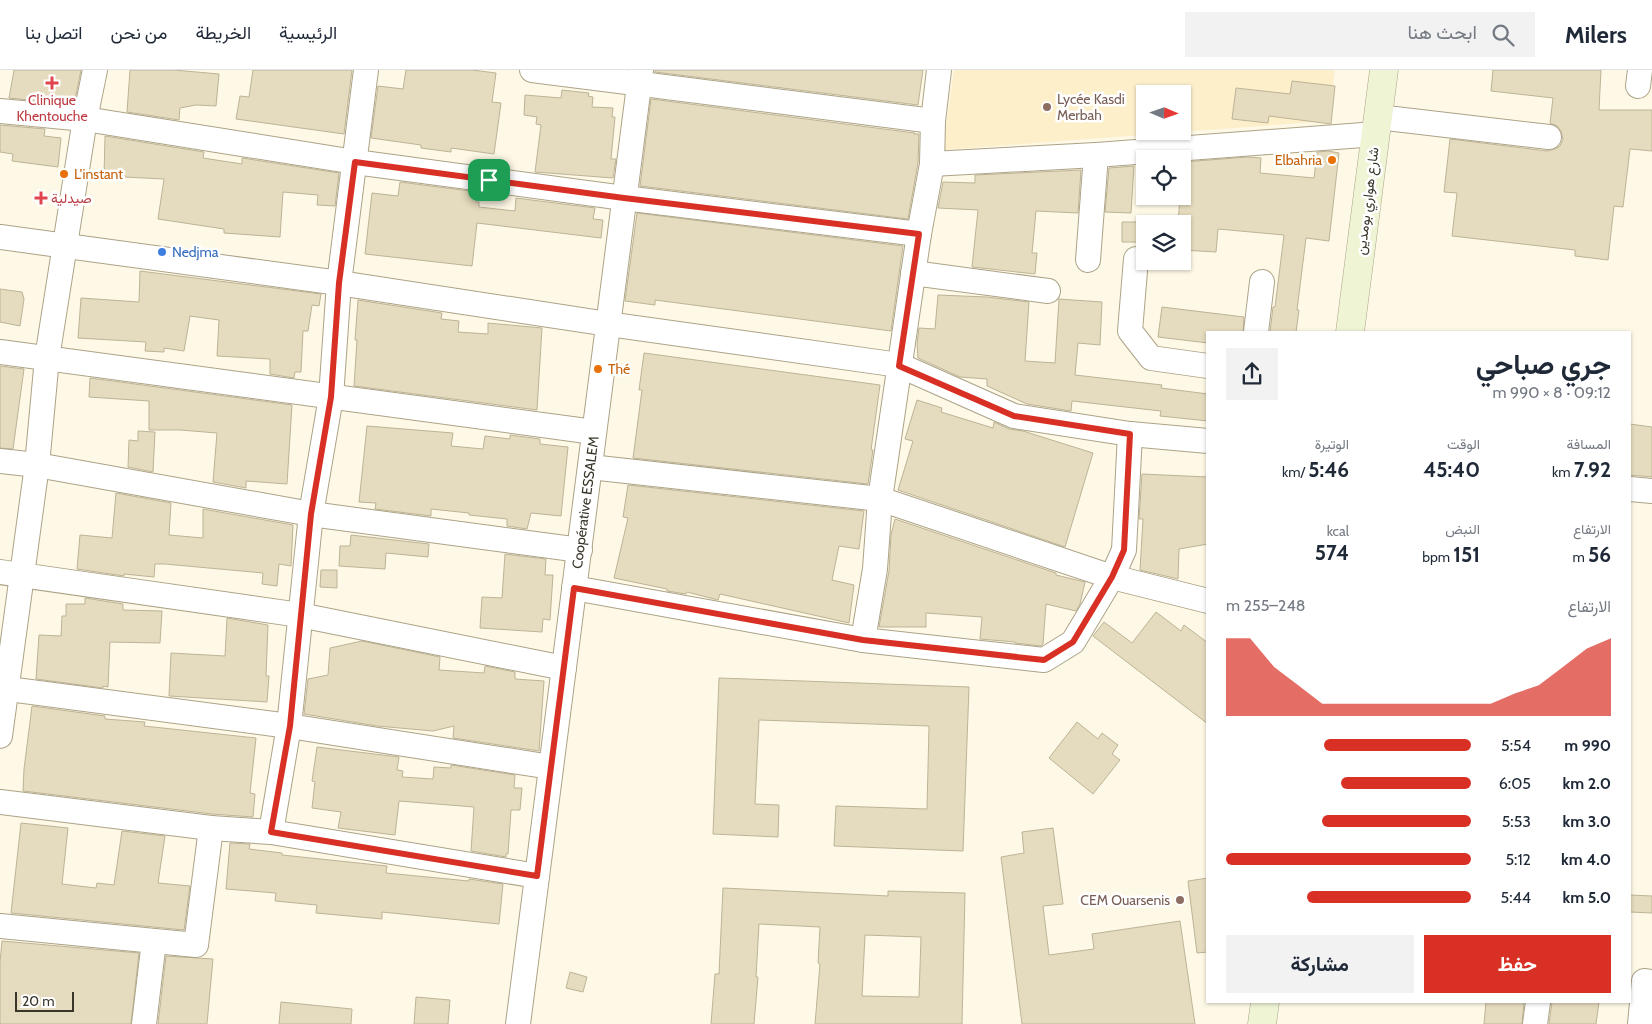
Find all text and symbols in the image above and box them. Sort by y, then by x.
search box [1185,12,1535,57]
text: Milers [1565,20,1627,49]
text: ابحث هنا [1407,21,1477,44]
icon: search [1489,21,1517,49]
text: اتصل بنا [25,22,82,44]
text: من نحن [110,22,167,44]
text: الخريطة [195,22,251,44]
text: الرئيسية [279,22,337,44]
marker: Clinique Khentouche [45,76,59,90]
north arrow [1136,85,1191,140]
map controls [1136,85,1191,270]
place label: Lycée Kasdi Merbah [1057,90,1125,124]
place label: Clinique Khentouche [16,91,88,125]
marker: Lycée Kasdi Merbah [1041,101,1053,113]
street label: شارع هواري بومدين [1351,146,1386,256]
button: locate [1136,150,1191,205]
place label: Elbahria [1275,151,1322,169]
marker: Elbahria [1326,154,1338,166]
pin [468,159,510,201]
place label: L'instant [74,165,123,183]
icon: arrive [475,166,503,194]
marker: L'instant [58,168,70,180]
place label: صيدلية [51,189,92,207]
marker: صيدلية [35,192,47,204]
button: layers [1136,215,1191,270]
place label: Nedjma [172,243,219,261]
marker: Nedjma [156,246,168,258]
text: جري صباحي [1476,347,1611,381]
button: share [1226,348,1278,400]
place label: Thé [608,360,630,378]
marker: Thé [592,363,604,375]
text: 09:12 · 8 × 990 m [1492,383,1611,402]
street label: Coopérative ESSALEM [568,435,603,570]
text: الوتيرة [1315,435,1349,453]
text: الوقت [1447,435,1480,453]
text: المسافة [1567,435,1611,453]
text: 5:46 [1308,457,1349,482]
text: 45:40 [1423,457,1480,482]
text: 7.92 [1574,457,1611,482]
text: /km [1282,463,1308,481]
text: km [1552,463,1574,481]
text: النبض [1445,520,1480,538]
text: الارتفاع [1573,520,1611,538]
text: kcal [1327,522,1349,540]
text: 574 [1315,540,1349,565]
text: 151 [1453,542,1480,567]
text: 56 [1588,542,1611,567]
text: bpm [1422,548,1453,566]
text: m [1572,548,1588,566]
text: 248–255 m [1226,596,1305,615]
text: الارتفاع [1568,597,1611,616]
text: 5:54 [1501,736,1531,755]
text: 990 m [1564,736,1611,755]
text: 6:05 [1499,774,1531,793]
text: 2.0 km [1563,774,1611,793]
text: 5:53 [1502,812,1531,831]
text: 3.0 km [1562,812,1611,831]
text: 5:12 [1505,850,1531,869]
text: 4.0 km [1561,850,1611,869]
text: 5:44 [1501,888,1531,907]
text: 5.0 km [1562,888,1611,907]
place label: CEM Ouarsenis [1080,891,1170,909]
marker: CEM Ouarsenis [1174,894,1186,906]
button: مشاركة [1226,935,1414,993]
button: حفظ [1424,935,1611,993]
scale bar [15,989,74,1012]
text: 20 m [22,992,55,1010]

